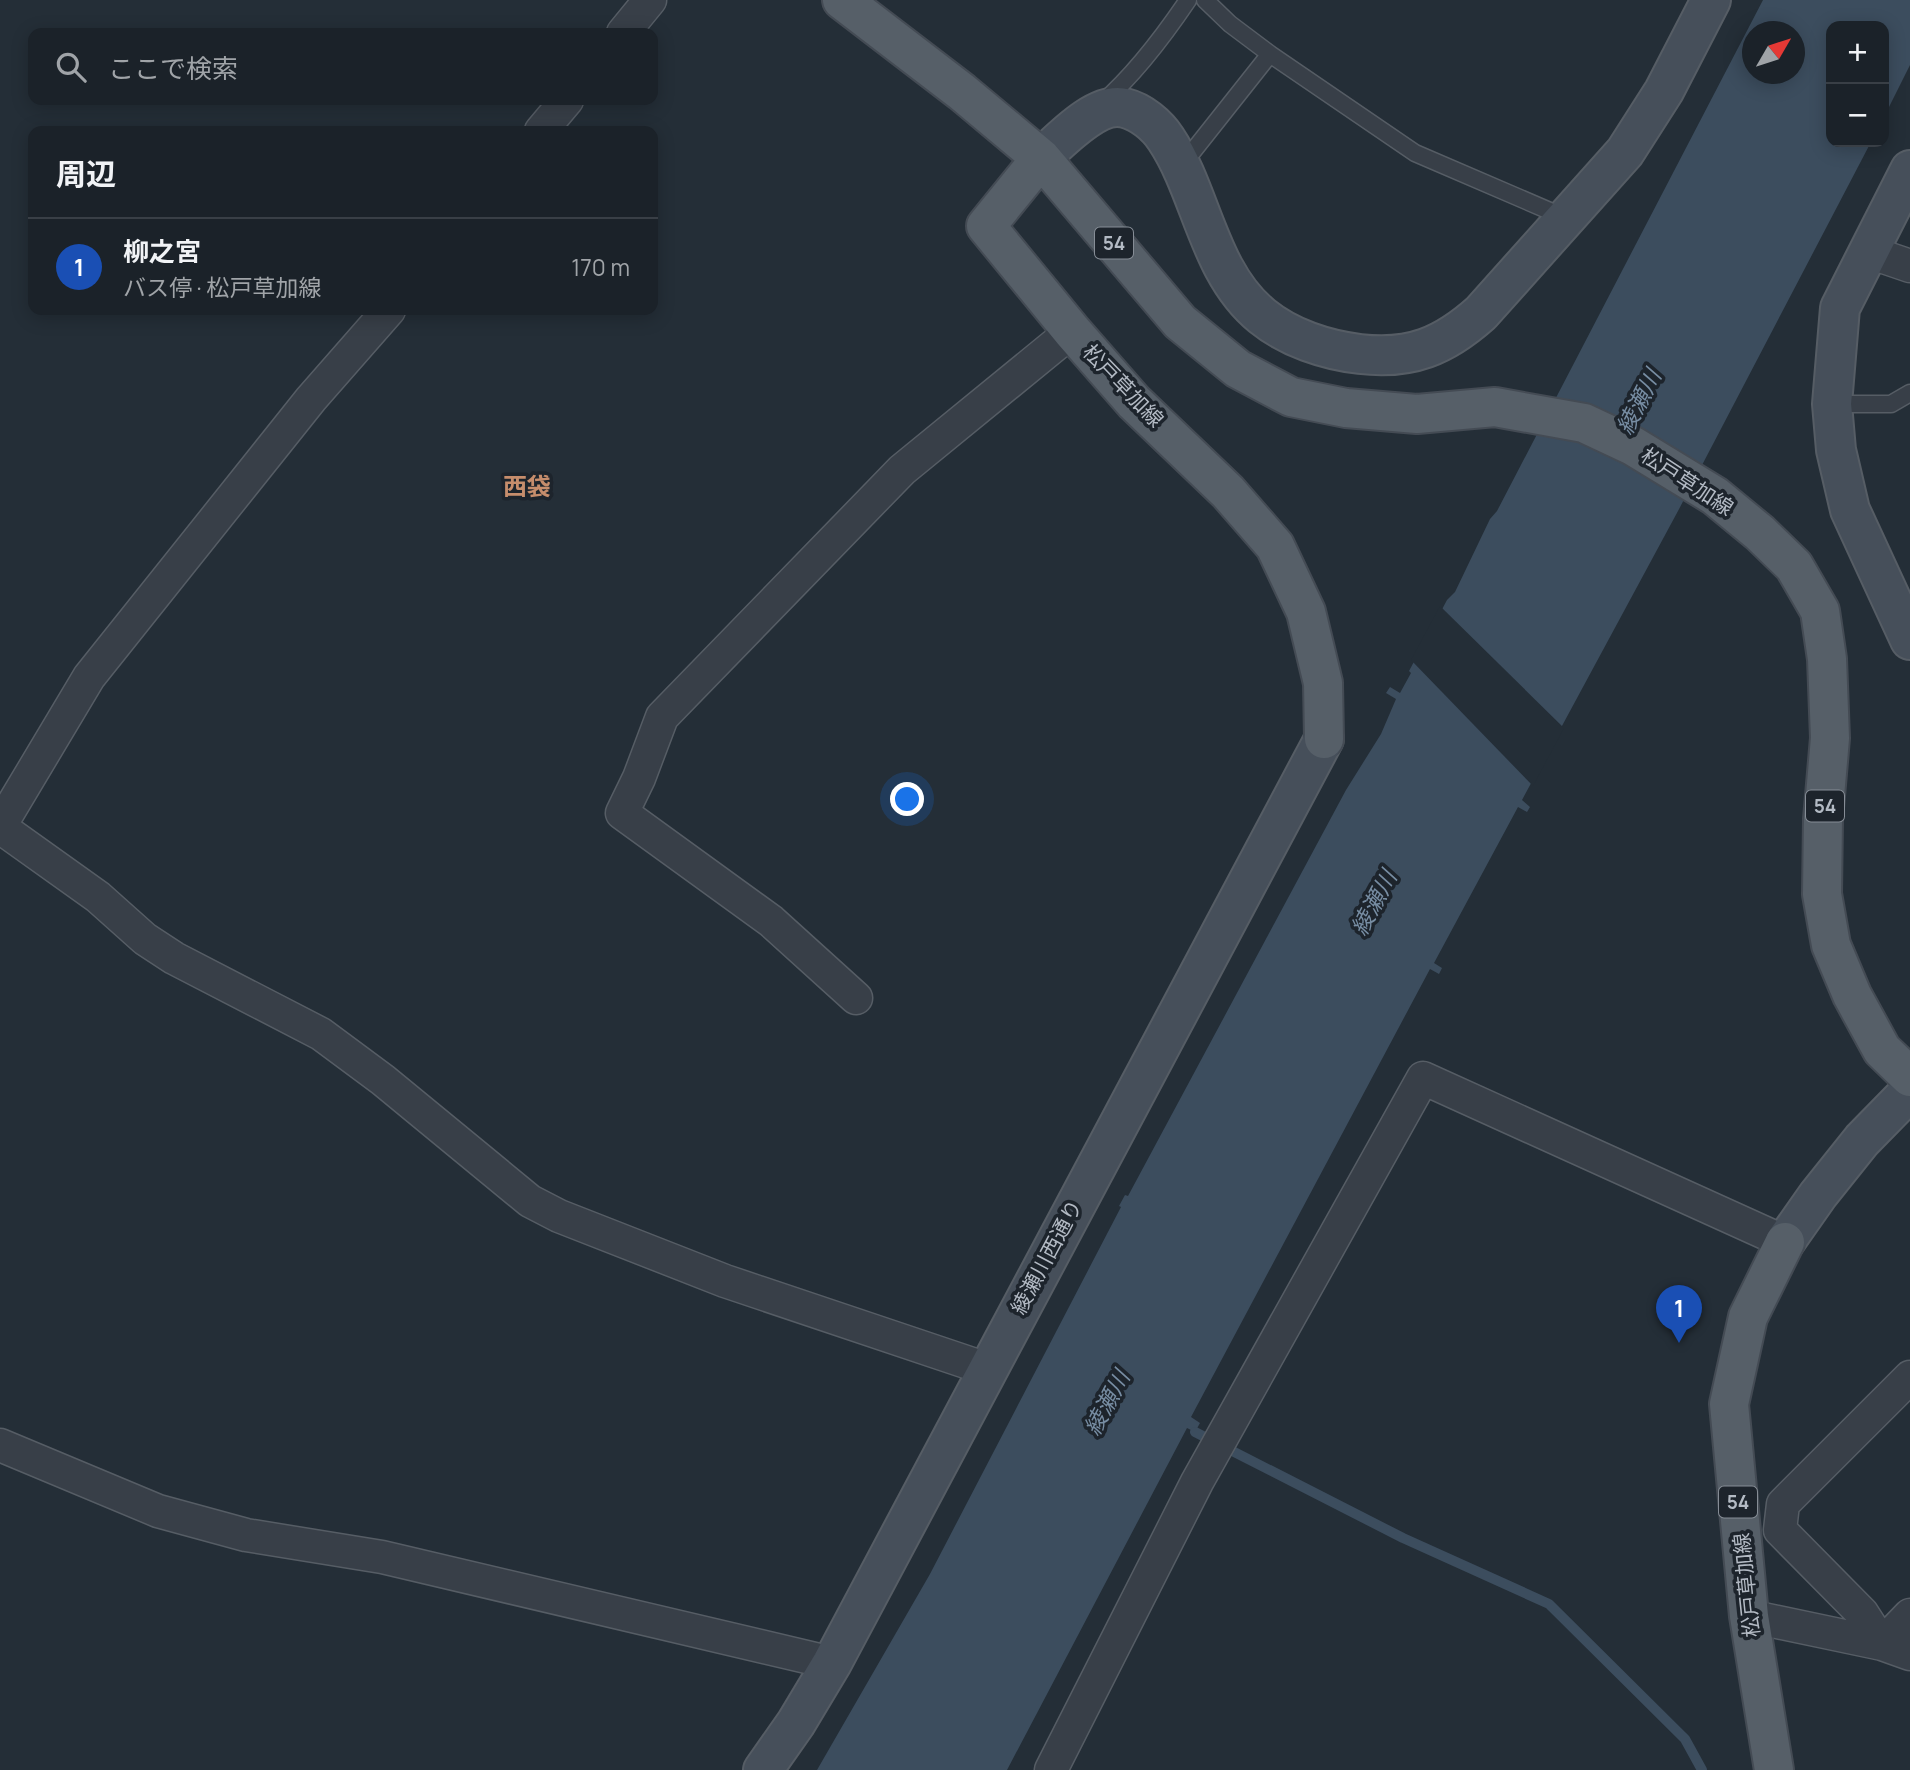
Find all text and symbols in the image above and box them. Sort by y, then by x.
north arrow [1742,21,1805,84]
map controls [1826,21,1889,147]
button: + [1826,21,1889,84]
search box [28,28,658,105]
icon: search [52,48,90,86]
text: ここで検索 [108,50,238,86]
button: − [1826,84,1889,147]
text: 周辺 [56,153,116,194]
road number: 54 [1095,228,1133,258]
text: 柳之宮 [123,233,201,269]
text: 1 [74,251,84,283]
text: 170 m [571,251,630,283]
text: バス停 · 松戸草加線 [123,271,321,303]
street label: 松戸草加線 [1077,338,1170,433]
water label: 綾瀬川 [1608,361,1669,440]
street label: 松戸草加線 [1636,441,1739,521]
district label: 西袋 [503,469,551,502]
your location [890,782,924,816]
road number: 54 [1806,790,1844,821]
water label: 綾瀬川 [1343,862,1405,941]
street label: 綾瀬川西通り [1004,1194,1088,1319]
pin: 1 [1656,1285,1702,1343]
water label: 綾瀬川 [1076,1362,1138,1441]
road number: 54 [1719,1486,1757,1518]
street label: 松戸草加線 [1727,1531,1765,1639]

